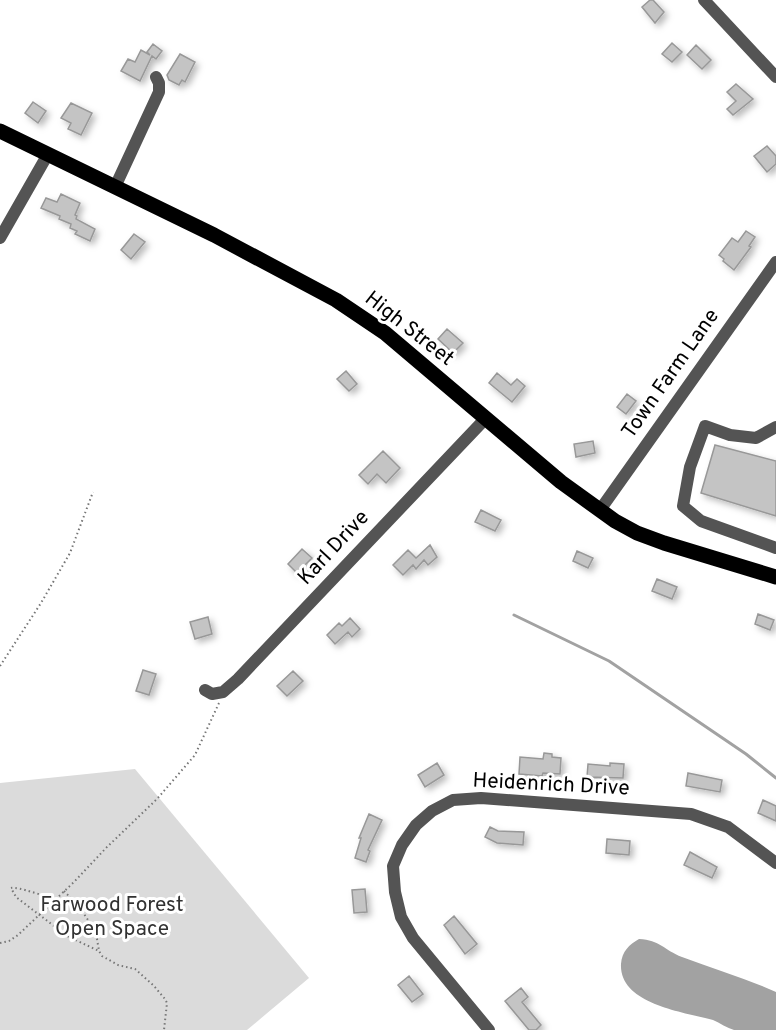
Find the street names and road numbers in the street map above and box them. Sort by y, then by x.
street label: High Street [359,286,459,372]
street label: Town Farm Lane [616,304,726,444]
street label: Karl Drive [292,505,376,591]
street label: Heidenrich Drive [472,767,630,803]

